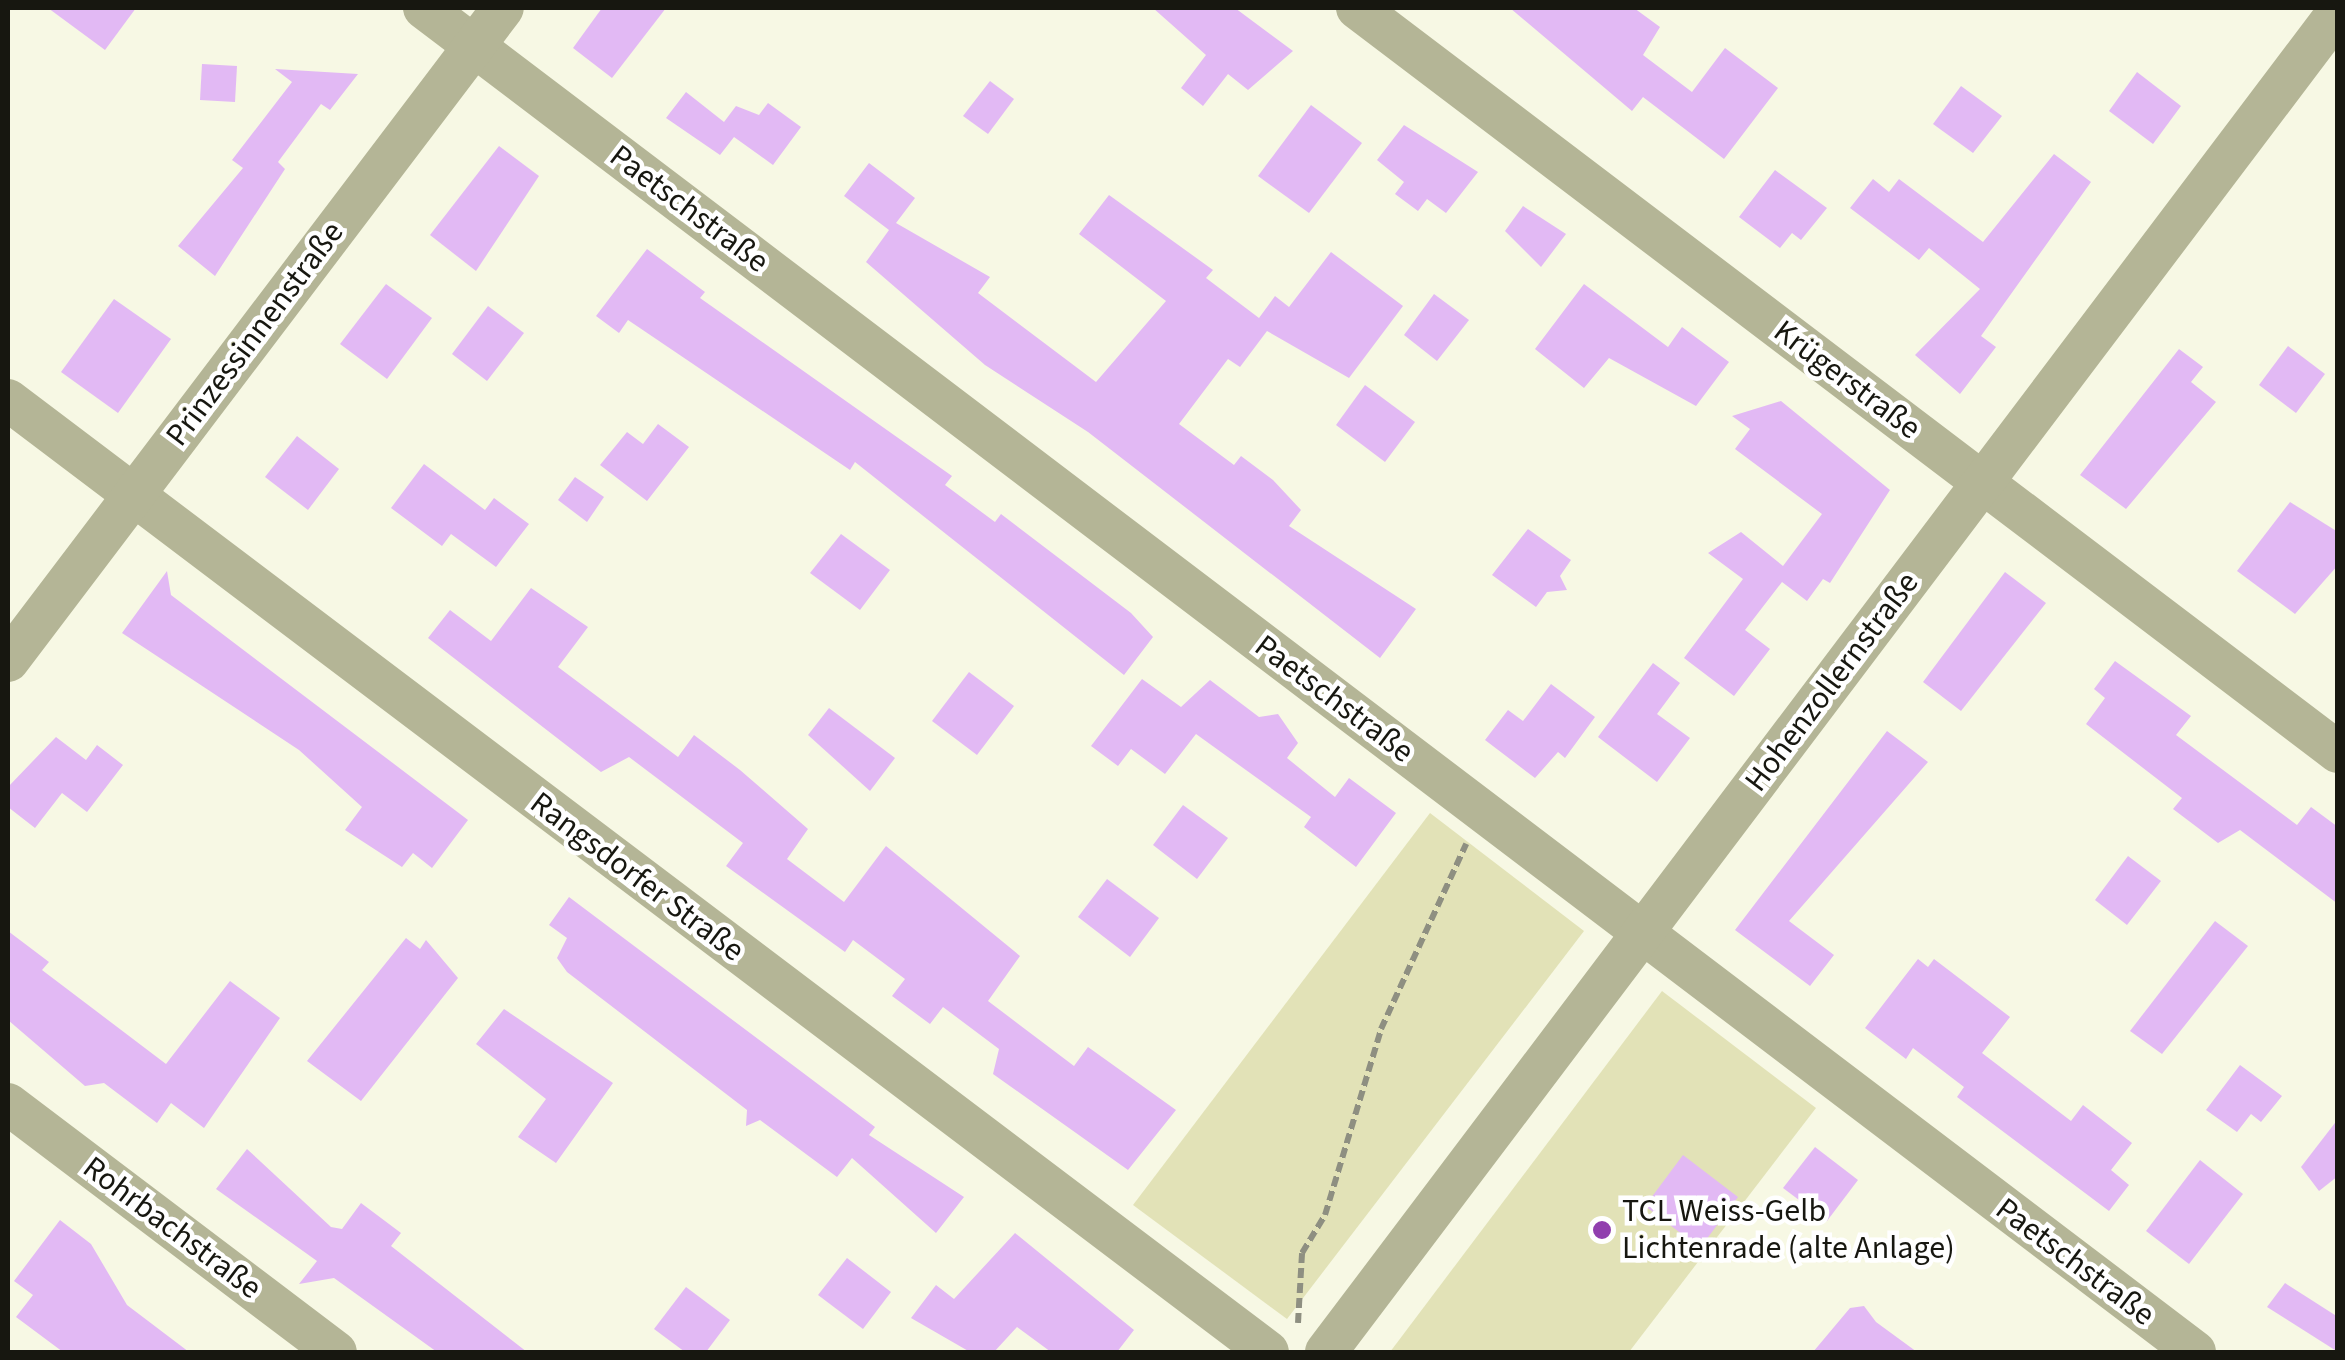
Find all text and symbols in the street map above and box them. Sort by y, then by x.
street label: Paetschstraße [602,137,776,281]
street label: Prinzessinnenstraße [158,214,352,454]
street label: Krügerstraße [1766,312,1928,448]
street label: Hohenzollernstraße [1737,565,1927,799]
street label: Paetschstraße [1247,627,1421,771]
street label: Rangsdorfer Straße [523,784,751,970]
street label: Rohrbachstraße [75,1148,269,1308]
street label: Paetschstraße [1988,1190,2162,1334]
place label: TCL Weiss-Gelb Lichtenrade (alte Anlage) [1622,1193,1955,1268]
marker: TCL Weiss-Gelb Lichtenrade (alte Anlage) [1591,1219,1613,1241]

